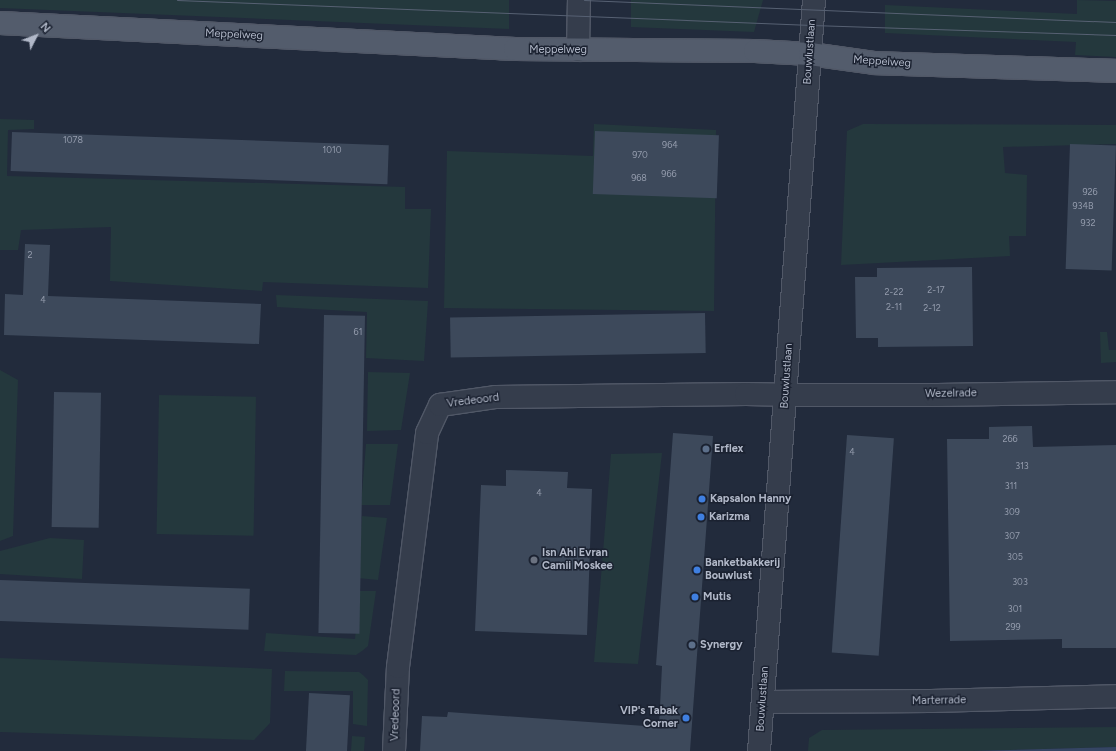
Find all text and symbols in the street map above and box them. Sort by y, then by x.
north arrow [16,16,56,56]
street label: Bouwlustlaan [801,19,819,85]
text: N [38,20,53,35]
street label: Meppelweg [205,27,263,43]
street label: Meppelweg [529,43,587,57]
street label: Meppelweg [853,53,911,71]
house number: 1078 [63,135,83,145]
house number: 964 [662,140,678,150]
house number: 1010 [323,145,341,155]
house number: 970 [632,150,648,160]
house number: 966 [661,169,677,179]
house number: 968 [631,173,647,183]
house number: 926 [1082,187,1098,197]
house number: 934B [1072,201,1094,211]
house number: 932 [1080,218,1096,228]
house number: 2 [27,250,33,260]
house number: 2-17 [927,285,945,295]
house number: 2-22 [885,287,903,297]
house number: 4 [40,295,46,305]
house number: 2-11 [886,302,902,312]
house number: 2-12 [923,303,941,313]
house number: 61 [354,327,362,337]
street label: Bouwlustlaan [778,343,796,409]
street label: Wezelrade [925,387,977,401]
street label: Vredeoord [446,391,500,411]
house number: 266 [1002,434,1018,444]
place label: Erflex [714,442,743,456]
marker: Erflex [701,444,711,454]
house number: 4 [849,447,855,457]
house number: 313 [1015,461,1029,471]
house number: 311 [1005,481,1017,491]
house number: 4 [536,488,542,498]
place label: Kapsalon Hanny [710,492,791,506]
marker: Kapsalon Hanny [697,494,707,504]
house number: 309 [1004,507,1020,517]
place label: Karizma [709,510,750,524]
marker: Karizma [696,512,706,522]
house number: 307 [1004,531,1020,541]
place label: Isn Ahi Evran Camii Moskee [542,547,613,573]
house number: 305 [1007,552,1023,562]
marker: Isn Ahi Evran Camii Moskee [529,555,539,565]
place label: Banketbakkerij Bouwlust [705,557,780,583]
marker: Banketbakkerij Bouwlust [692,565,702,575]
house number: 303 [1012,577,1028,587]
place label: Mutis [703,590,731,604]
marker: Mutis [690,592,700,602]
house number: 301 [1008,604,1022,614]
house number: 299 [1005,622,1021,632]
place label: Synergy [700,638,742,652]
marker: Synergy [687,640,697,650]
street label: Bouwlustlaan [754,666,772,732]
street label: Vredeoord [388,688,404,742]
street label: Marterrade [912,694,966,708]
place label: VIP's Tabak Corner [620,705,678,731]
marker: VIP's Tabak Corner [681,713,691,723]

